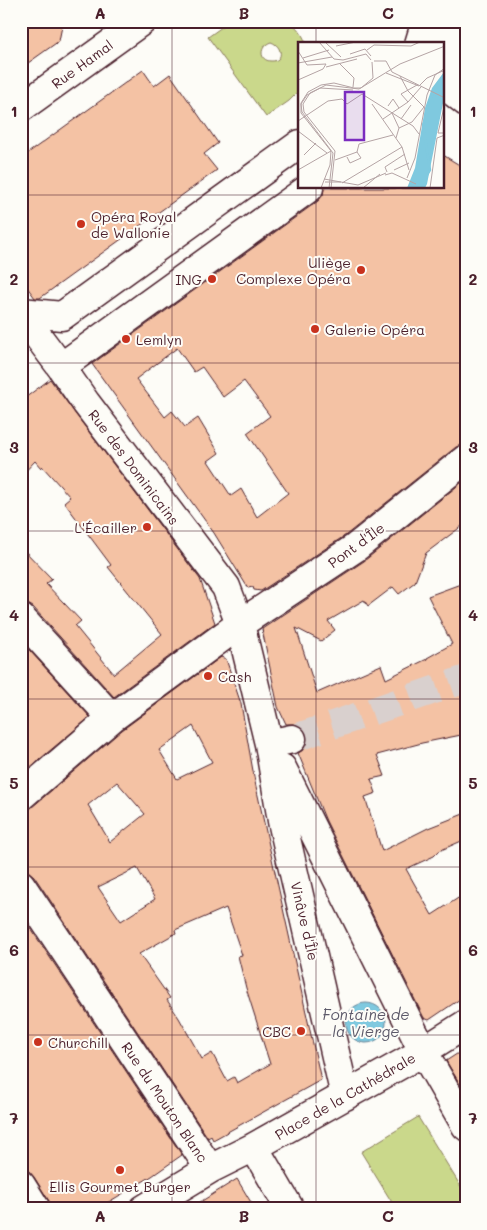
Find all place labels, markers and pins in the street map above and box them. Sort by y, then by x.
place label: Opéra Royal de Wallonie [91,207,176,242]
marker: Opéra Royal de Wallonie [75,218,87,230]
place label: Uliège Complexe Opéra [236,253,351,288]
marker: Uliège Complexe Opéra [355,264,367,276]
place label: ING [175,270,202,289]
marker: ING [206,273,218,285]
place label: Galerie Opéra [325,320,425,339]
marker: Galerie Opéra [309,323,321,335]
place label: Lemlyn [136,330,182,349]
marker: Lemlyn [120,333,132,345]
place label: L'Écailler [75,518,137,537]
marker: L'Écailler [141,521,153,533]
place label: Cash [218,667,252,686]
marker: Cash [202,670,214,682]
place label: CBC [262,1022,291,1041]
marker: CBC [295,1025,307,1037]
place label: Churchill [48,1033,108,1052]
marker: Churchill [32,1036,44,1048]
marker: Ellis Gourmet Burger [114,1164,126,1176]
place label: Ellis Gourmet Burger [49,1177,191,1196]

